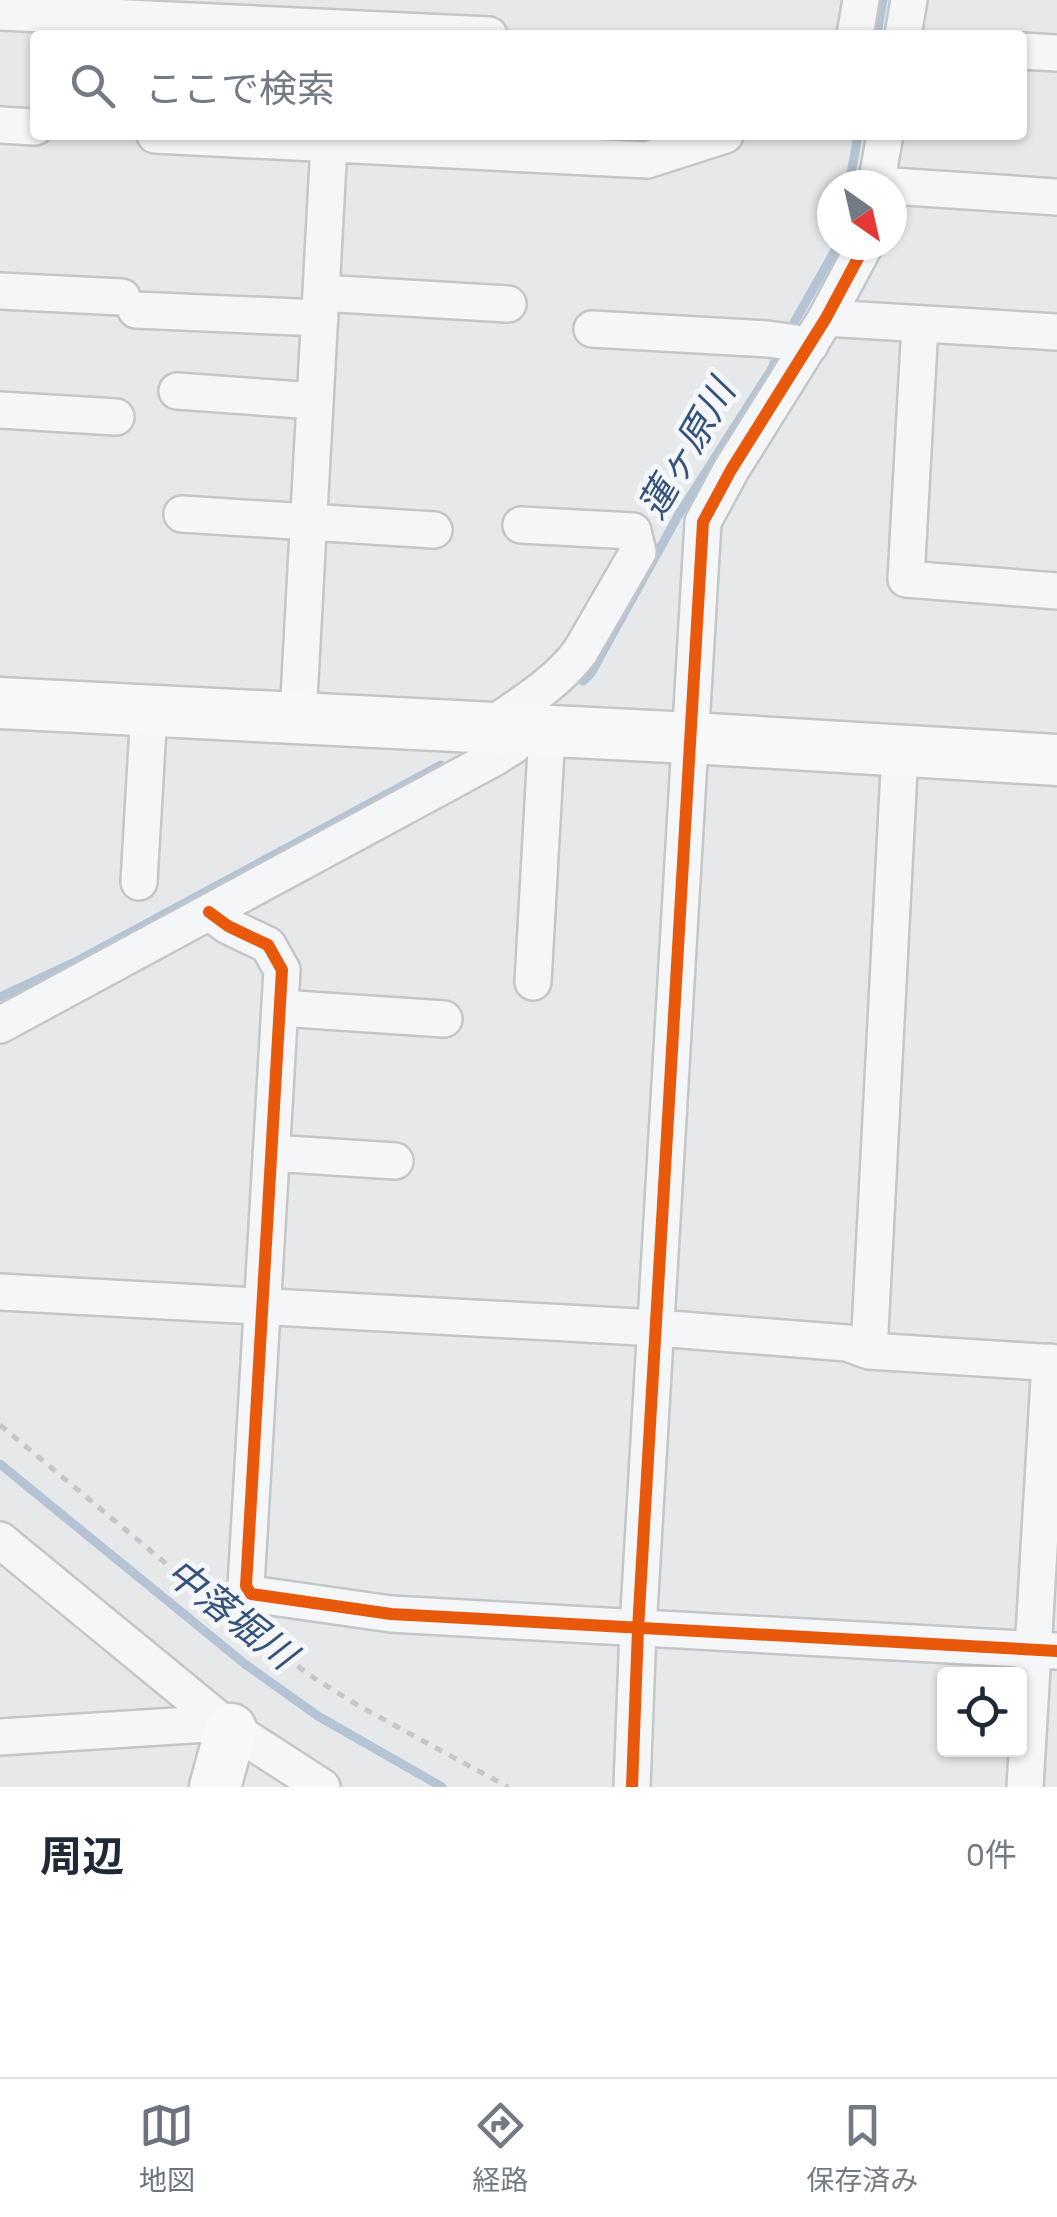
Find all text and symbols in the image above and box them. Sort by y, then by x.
search box [30,30,1027,140]
icon: search [65,58,120,113]
text: ここで検索 [145,64,335,110]
north arrow [817,170,907,260]
water label: 蓮ヶ原川 [627,367,745,525]
water label: 中落堀川 [158,1547,309,1679]
map controls [937,1667,1027,1757]
button: locate [937,1667,1027,1757]
text: 周辺 [40,1829,124,1879]
text: 0件 [966,1834,1017,1872]
tab: 地図 [139,2098,195,2198]
tab: 経路 [472,2098,528,2198]
tab: 保存済み [806,2098,918,2198]

